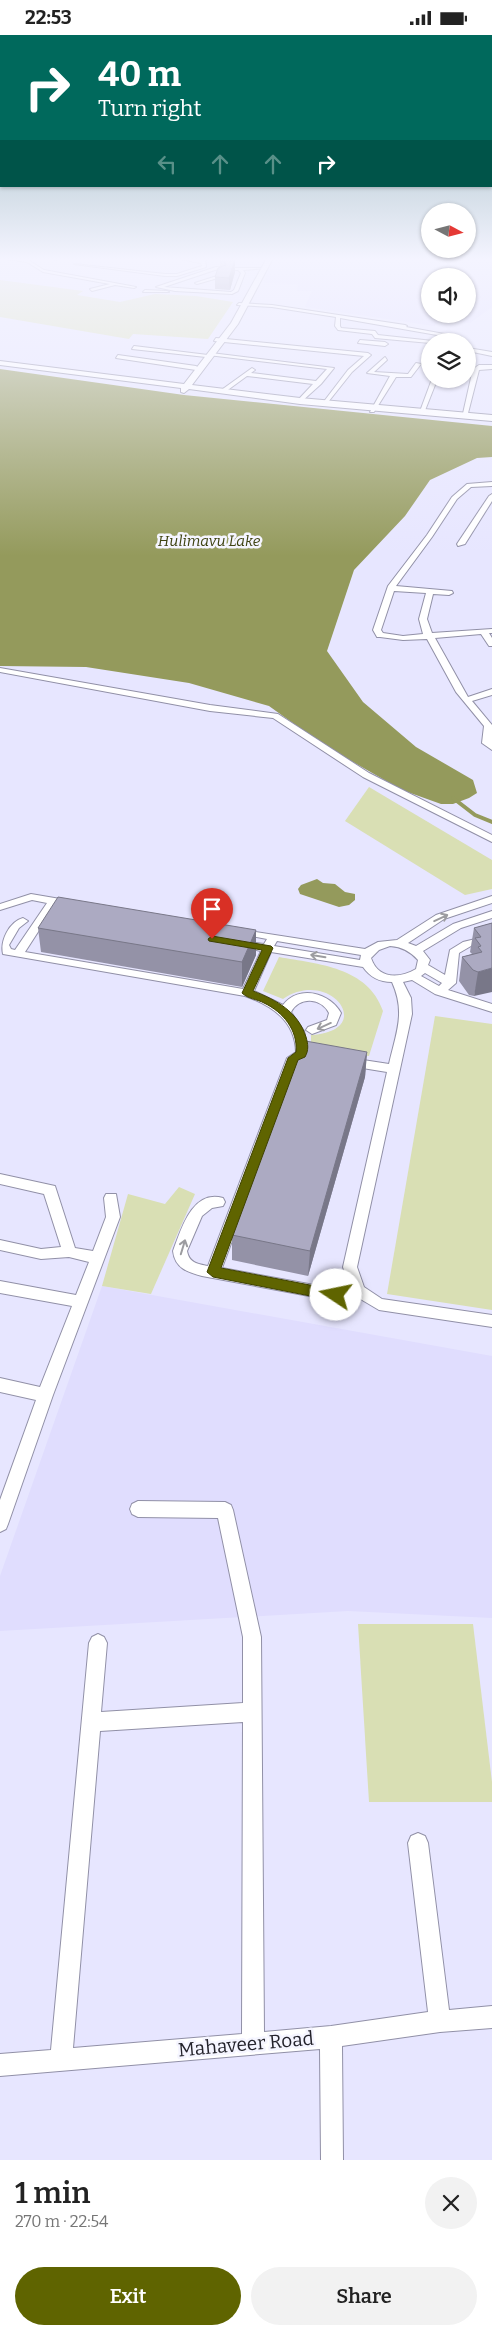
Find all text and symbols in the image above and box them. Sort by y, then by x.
text: 22:53 [25,6,72,29]
text: 40 m [98,53,181,95]
icon: right [15,55,80,120]
text: Turn right [98,95,201,122]
icon: left [153,150,181,178]
icon: ahead [206,150,234,178]
icon: ahead [259,150,287,178]
icon: right [312,150,340,178]
north arrow [421,203,476,257]
map controls [421,203,476,388]
button: sound [421,268,476,323]
button: layers [421,333,476,388]
water label: Hulimavu Lake [158,532,261,550]
pin [191,888,233,939]
icon: arrive [198,895,226,923]
one-way arrow [433,912,448,922]
one-way arrow [311,951,327,961]
one-way arrow [317,1021,332,1031]
one-way arrow [178,1239,188,1255]
position arrow [309,1268,361,1320]
street label: Mahaveer Road [177,2027,315,2061]
text: 1 min [15,2175,90,2211]
button: close [425,2177,477,2229]
text: 270 m · 22:54 [15,2212,108,2231]
button: Exit [15,2267,241,2325]
button: Share [251,2267,477,2325]

